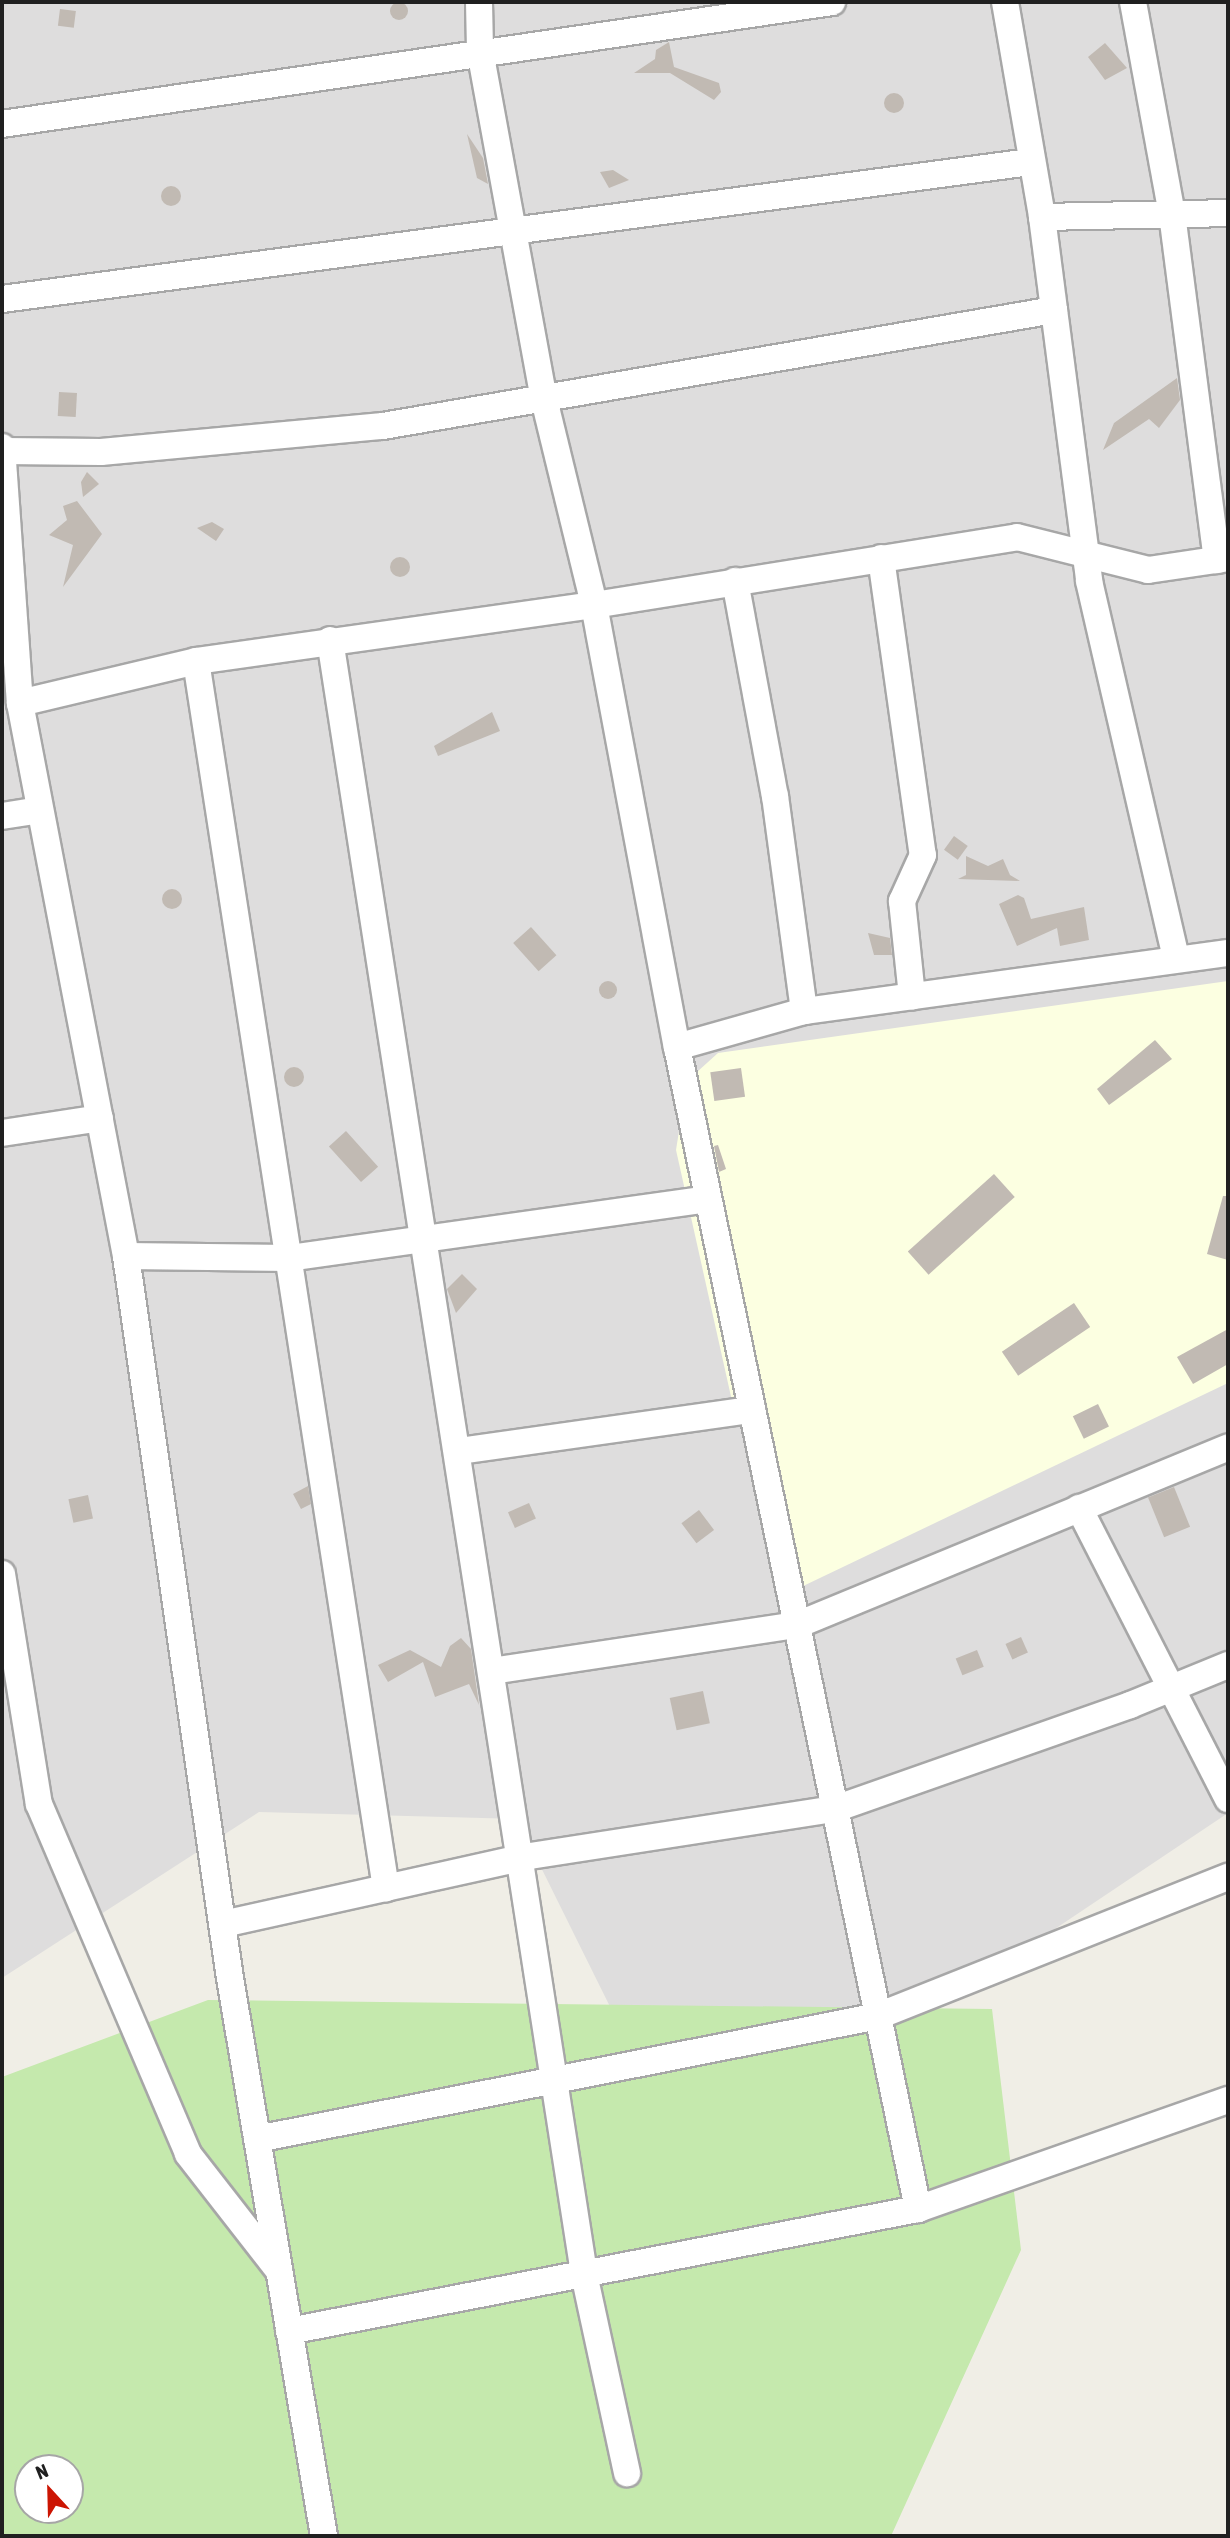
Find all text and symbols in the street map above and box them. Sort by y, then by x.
north arrow [14,2454,84,2524]
text: N [33,2459,51,2484]

